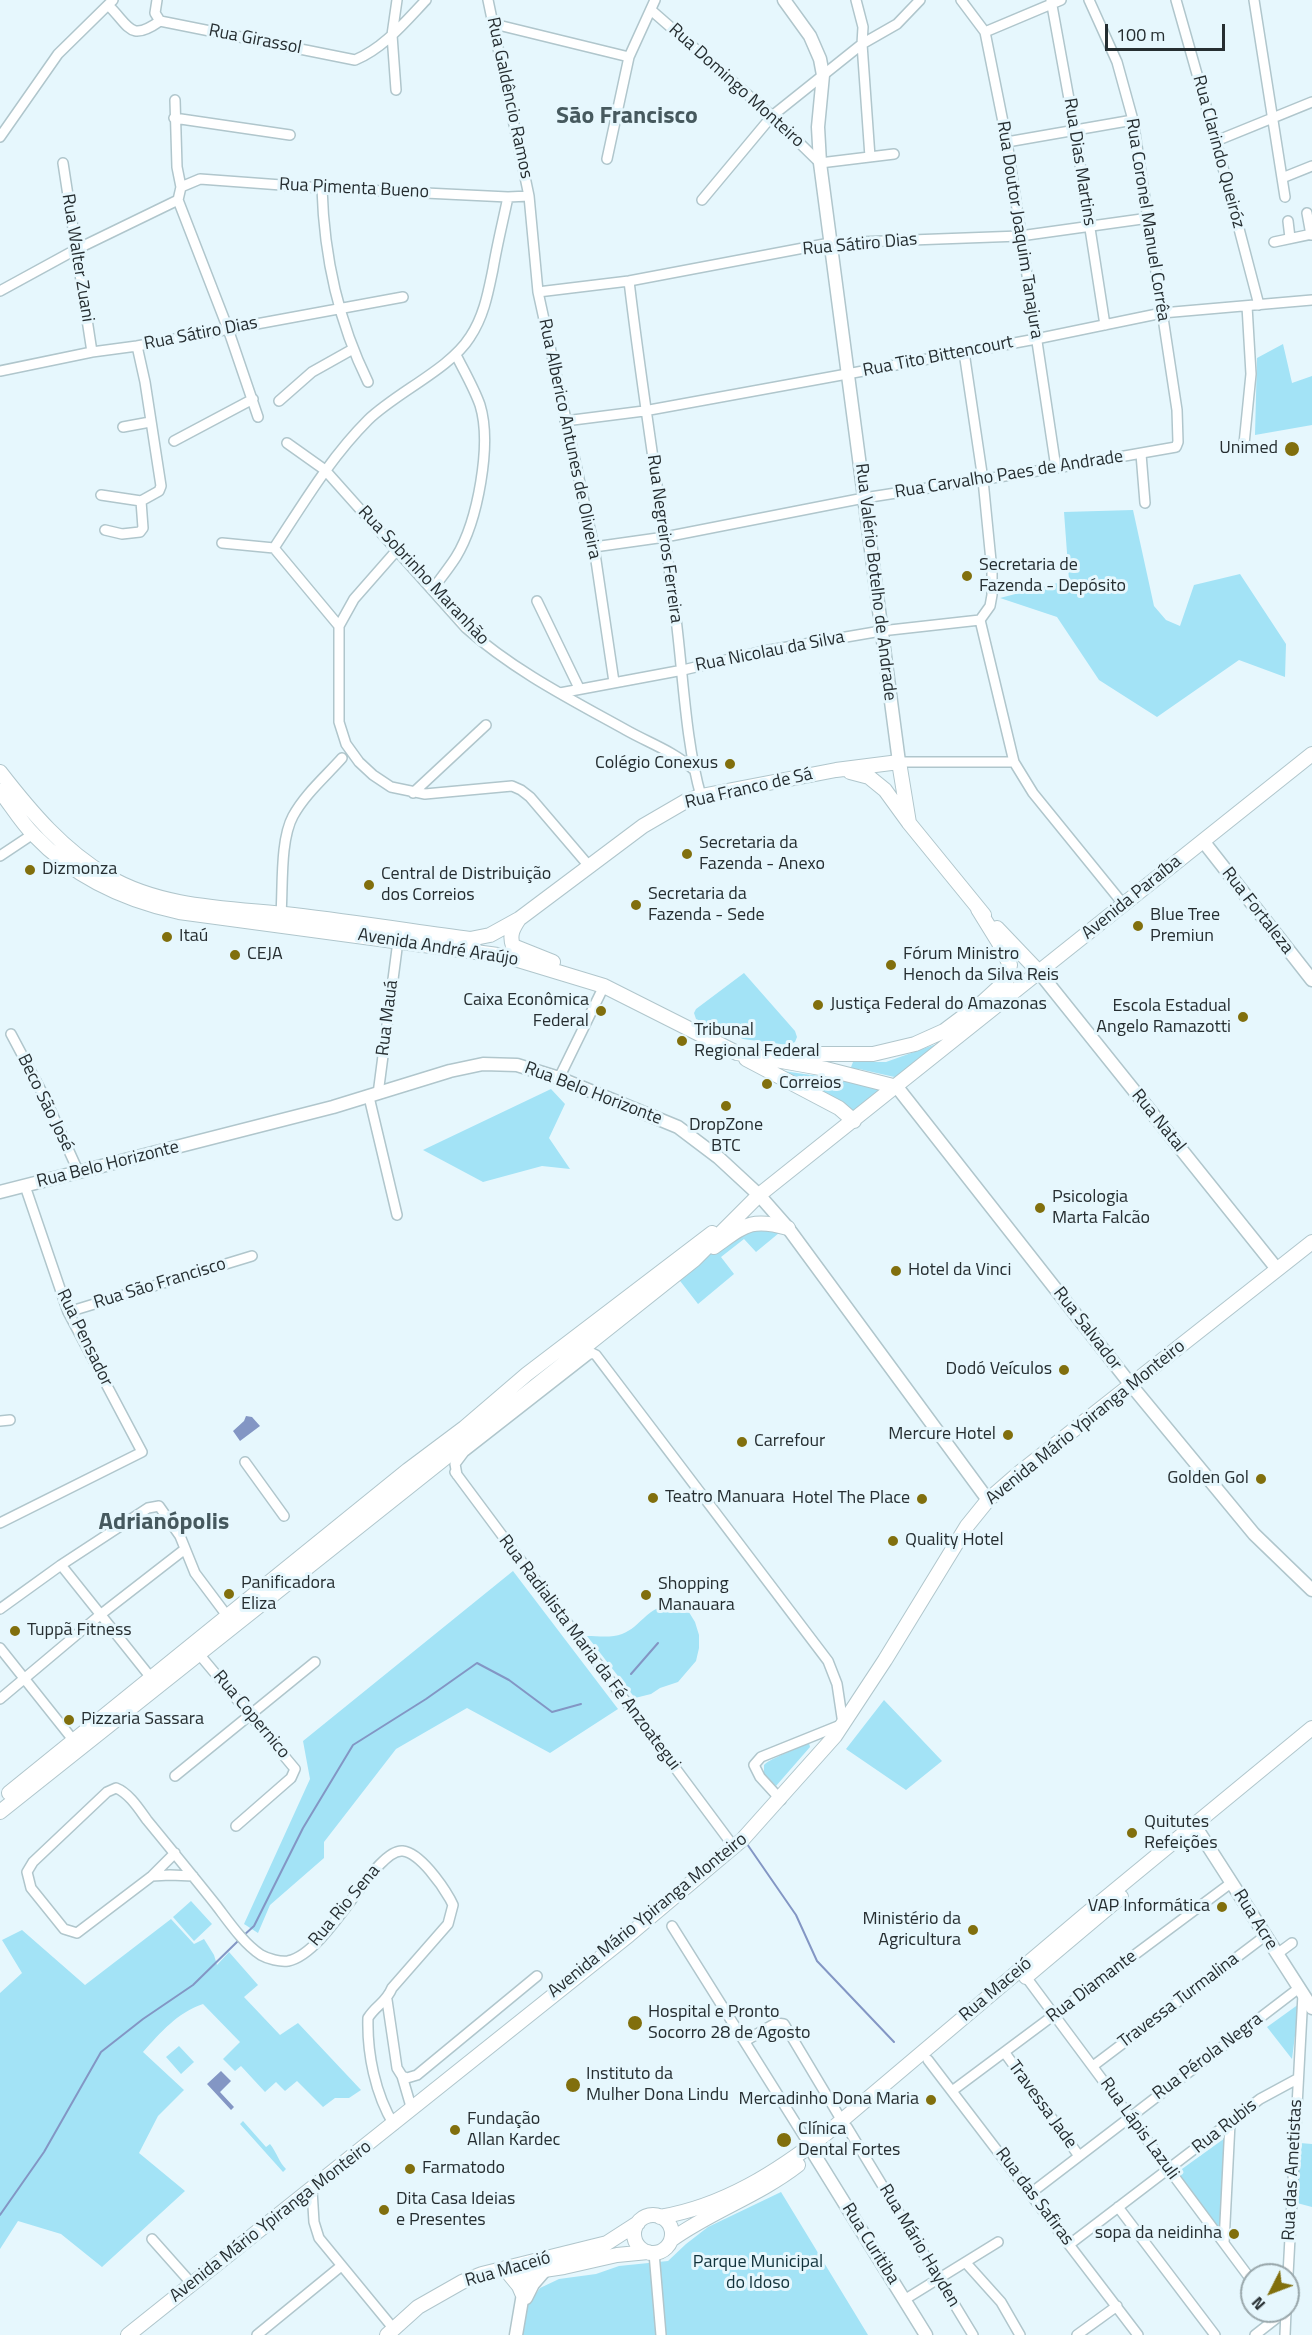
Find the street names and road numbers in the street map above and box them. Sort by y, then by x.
street label: Rua Galdêncio Ramos [481,15,537,181]
street label: Rua Domingo Monteiro [664,19,808,153]
street label: Rua Girassol [207,20,303,60]
street label: Rua Clarindo Queiróz [1187,73,1249,231]
street label: Rua Dias Martins [1058,97,1100,227]
street label: Rua Coronel Manuel Corrêa [1120,117,1174,323]
street label: Rua Doutor Joaquim Tanajura [991,120,1047,340]
street label: Rua Pimenta Bueno [278,174,430,204]
street label: Rua Walter Zuani [56,192,98,324]
street label: Rua Sátiro Dias [802,229,918,261]
street label: Rua Sátiro Dias [142,312,260,356]
street label: Rua Alberico Antunes de Oliveira [533,317,605,561]
street label: Rua Tito Bittencourt [861,332,1015,382]
street label: Rua Carvalho Paes de Andrade [893,446,1125,504]
street label: Rua Negreiros Ferreira [641,453,687,625]
street label: Rua Valério Botelho de Andrade [850,462,900,702]
street label: Rua Sobrinho Maranhão [353,502,493,650]
street label: Rua Nicolau da Silva [694,627,846,677]
street label: Rua Franco de Sá [683,764,815,814]
street label: Avenida Paraíba [1078,851,1186,945]
street label: Rua Fortaleza [1216,863,1298,959]
street label: Avenida André Araújo [356,925,520,971]
street label: Rua Mauá [373,979,403,1057]
street label: Beco São José [12,1051,78,1155]
street label: Rua Belo Horizonte [521,1058,665,1130]
street label: Rua Natal [1126,1085,1190,1157]
street label: Rua Belo Horizonte [35,1137,181,1193]
street label: Rua São Francisco [91,1254,229,1314]
street label: Rua Salvador [1048,1283,1126,1375]
street label: Rua Pensador [51,1286,117,1390]
street label: Avenida Mário Ypiranga Monteiro [982,1336,1190,1510]
street label: Rua Radialista Maria da Fé Anzoategui [493,1531,685,1775]
street label: Rua Copernico [208,1667,294,1763]
street label: Avenida Mário Ypiranga Monteiro [544,1829,752,2003]
street label: Rua Rio Sena [305,1861,385,1951]
street label: Rua Acre [1228,1886,1282,1954]
street label: Rua Diamante [1043,1946,1141,2028]
street label: Travessa Turmalina [1115,1949,1243,2053]
street label: Rua Maceió [955,1953,1037,2027]
street label: Rua Pérola Negra [1149,2009,1267,2105]
street label: Travessa Jade [1003,2057,1081,2153]
street label: Rua Lápis Lazuli [1095,2074,1183,2184]
street label: Rua Rubis [1188,2095,1262,2159]
street label: Rua das Ametistas [1279,2099,1307,2241]
street label: Avenida Mário Ypiranga Monteiro [166,2137,376,2307]
street label: Rua das Safiras [990,2144,1078,2250]
street label: Rua Mário Hayden [874,2181,964,2311]
street label: Rua Curitiba [837,2199,903,2289]
street label: Rua Maceió [463,2247,553,2293]

